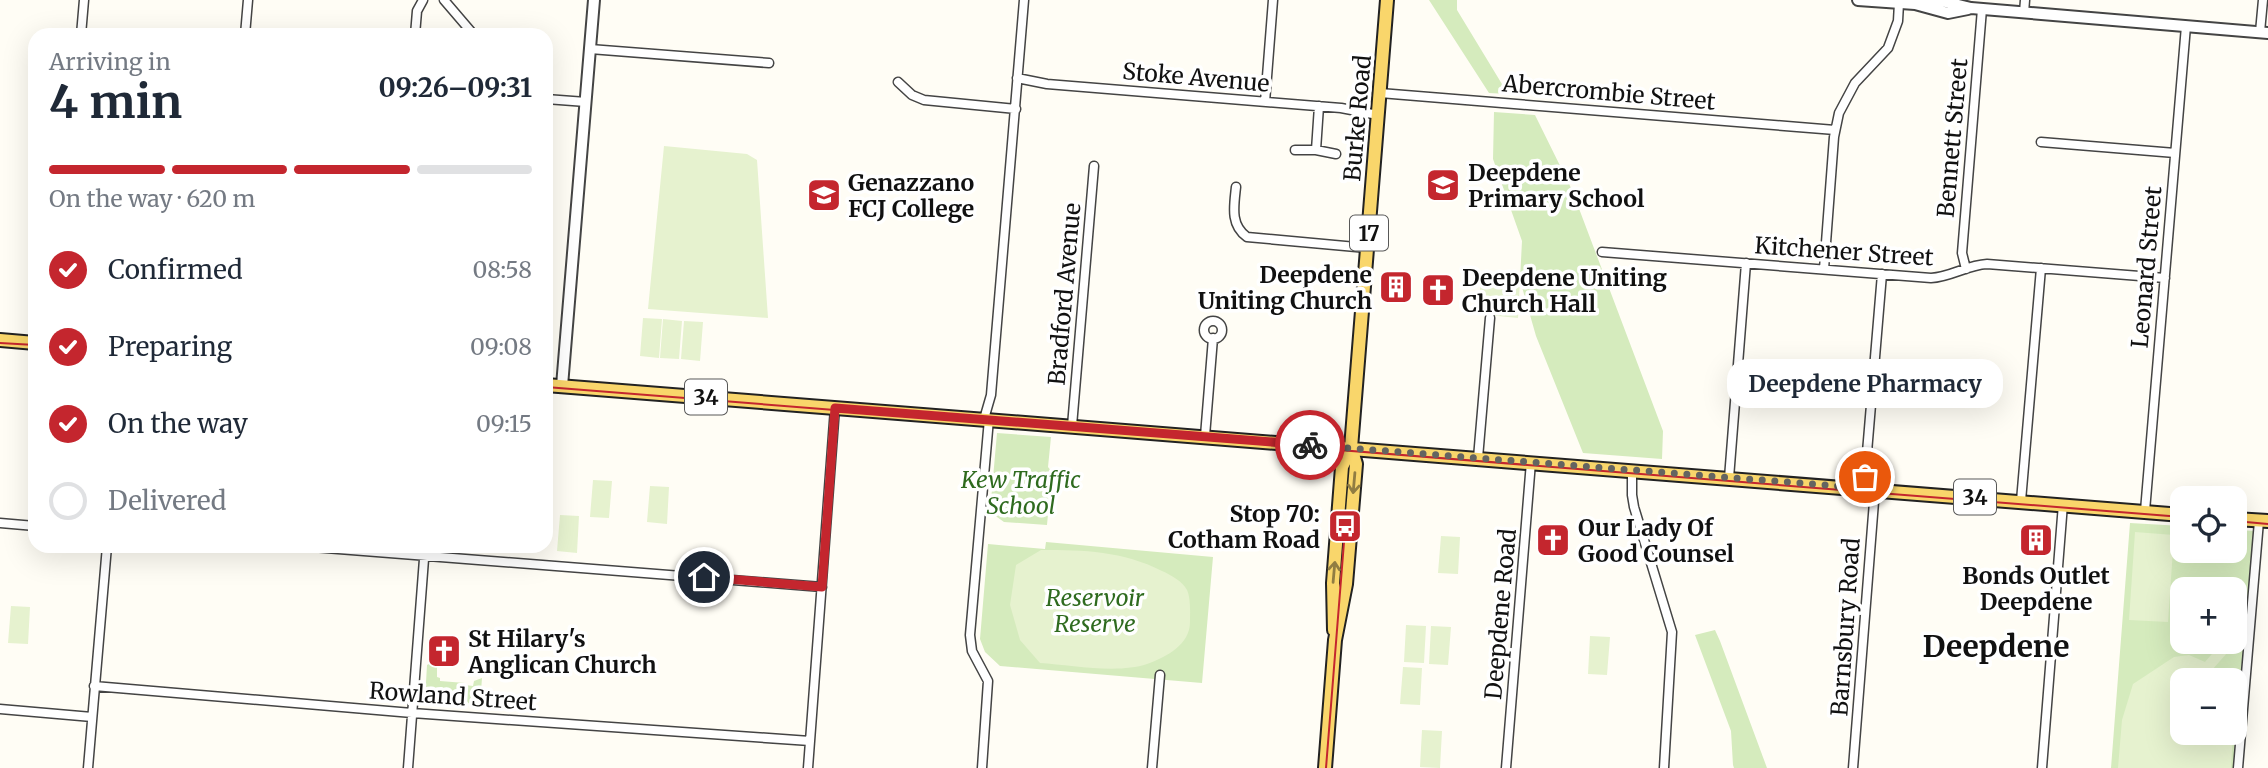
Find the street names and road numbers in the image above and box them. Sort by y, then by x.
street label: Burke Road [1337,53,1377,182]
street label: Stoke Avenue [1121,56,1271,98]
street label: Bennett Street [1931,57,1973,219]
street label: Abercrombie Street [1500,68,1717,116]
street label: Leonard Street [2124,185,2168,349]
street label: Bradford Avenue [1042,202,1086,386]
road number: 17 [1350,216,1388,250]
street label: Kitchener Street [1753,230,1935,272]
road number: 34 [685,380,727,414]
road number: 34 [1954,480,1996,514]
street label: Deepdene Road [1478,527,1522,701]
street label: Barnsbury Road [1824,537,1866,717]
street label: Rowland Street [368,676,538,716]

